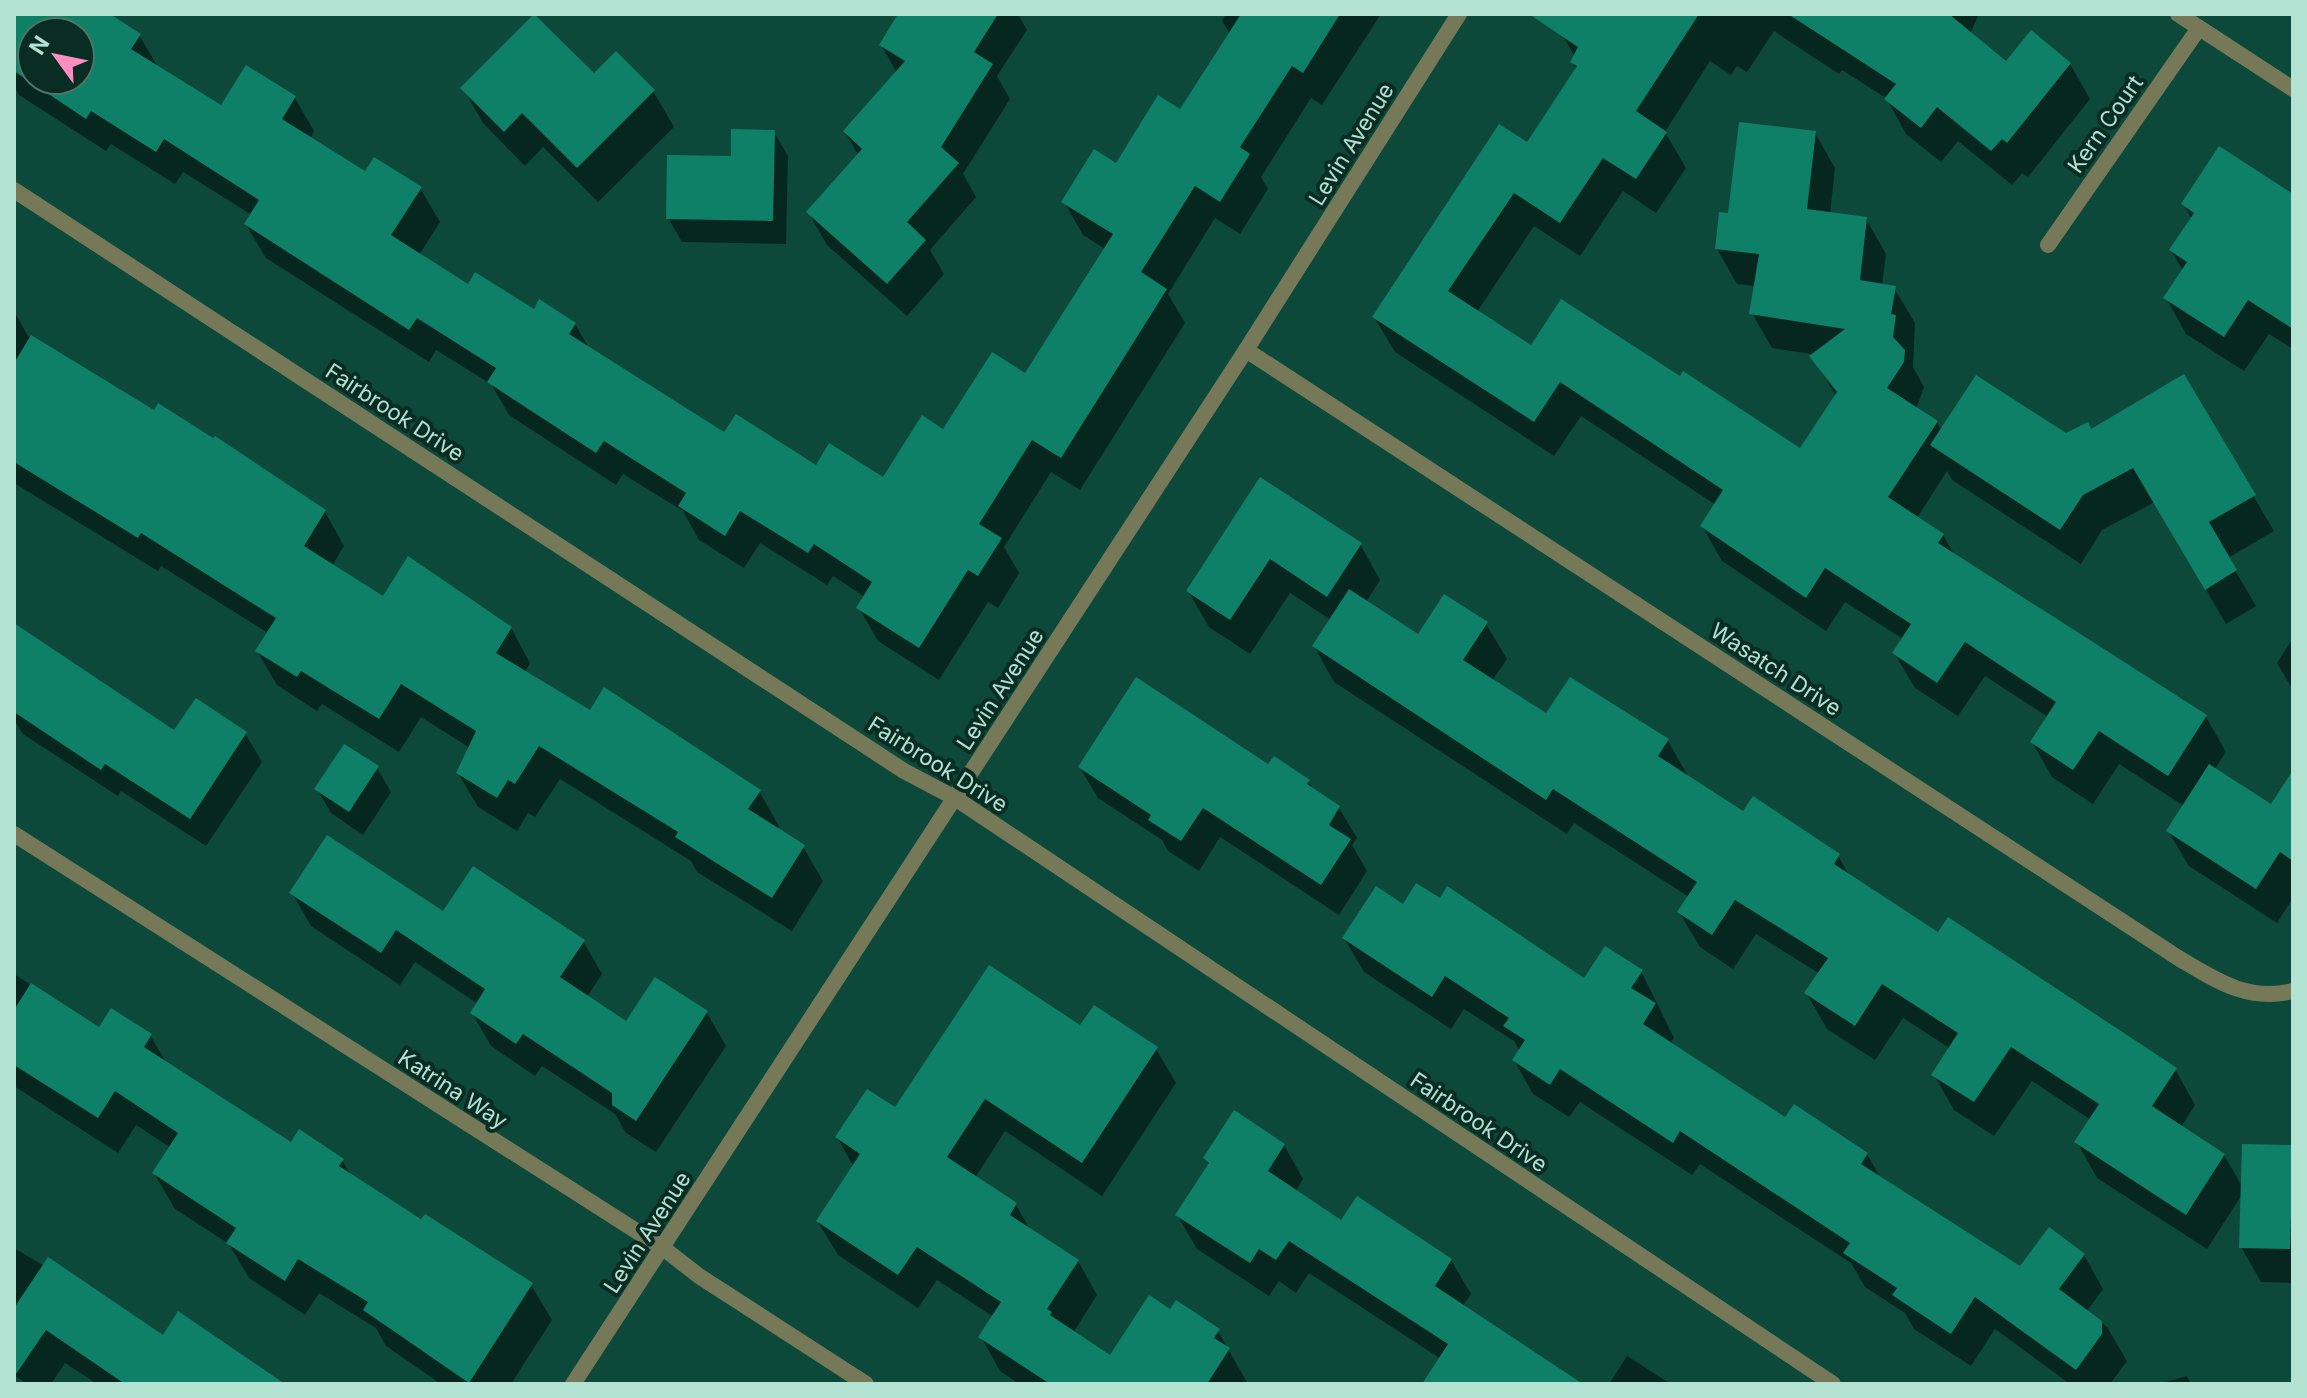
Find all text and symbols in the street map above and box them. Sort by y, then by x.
north arrow [16,16,96,96]
text: N [24,31,55,59]
street label: Kern Court [2062,70,2148,178]
street label: Levin Avenue [1303,78,1399,210]
street label: Fairbrook Drive [321,358,469,466]
street label: Wasatch Drive [1706,617,1846,721]
street label: Levin Avenue [951,624,1049,754]
street label: Fairbrook Drive [864,711,1012,817]
street label: Katrina Way [394,1044,512,1134]
street label: Fairbrook Drive [1406,1067,1552,1177]
street label: Levin Avenue [598,1167,696,1297]

